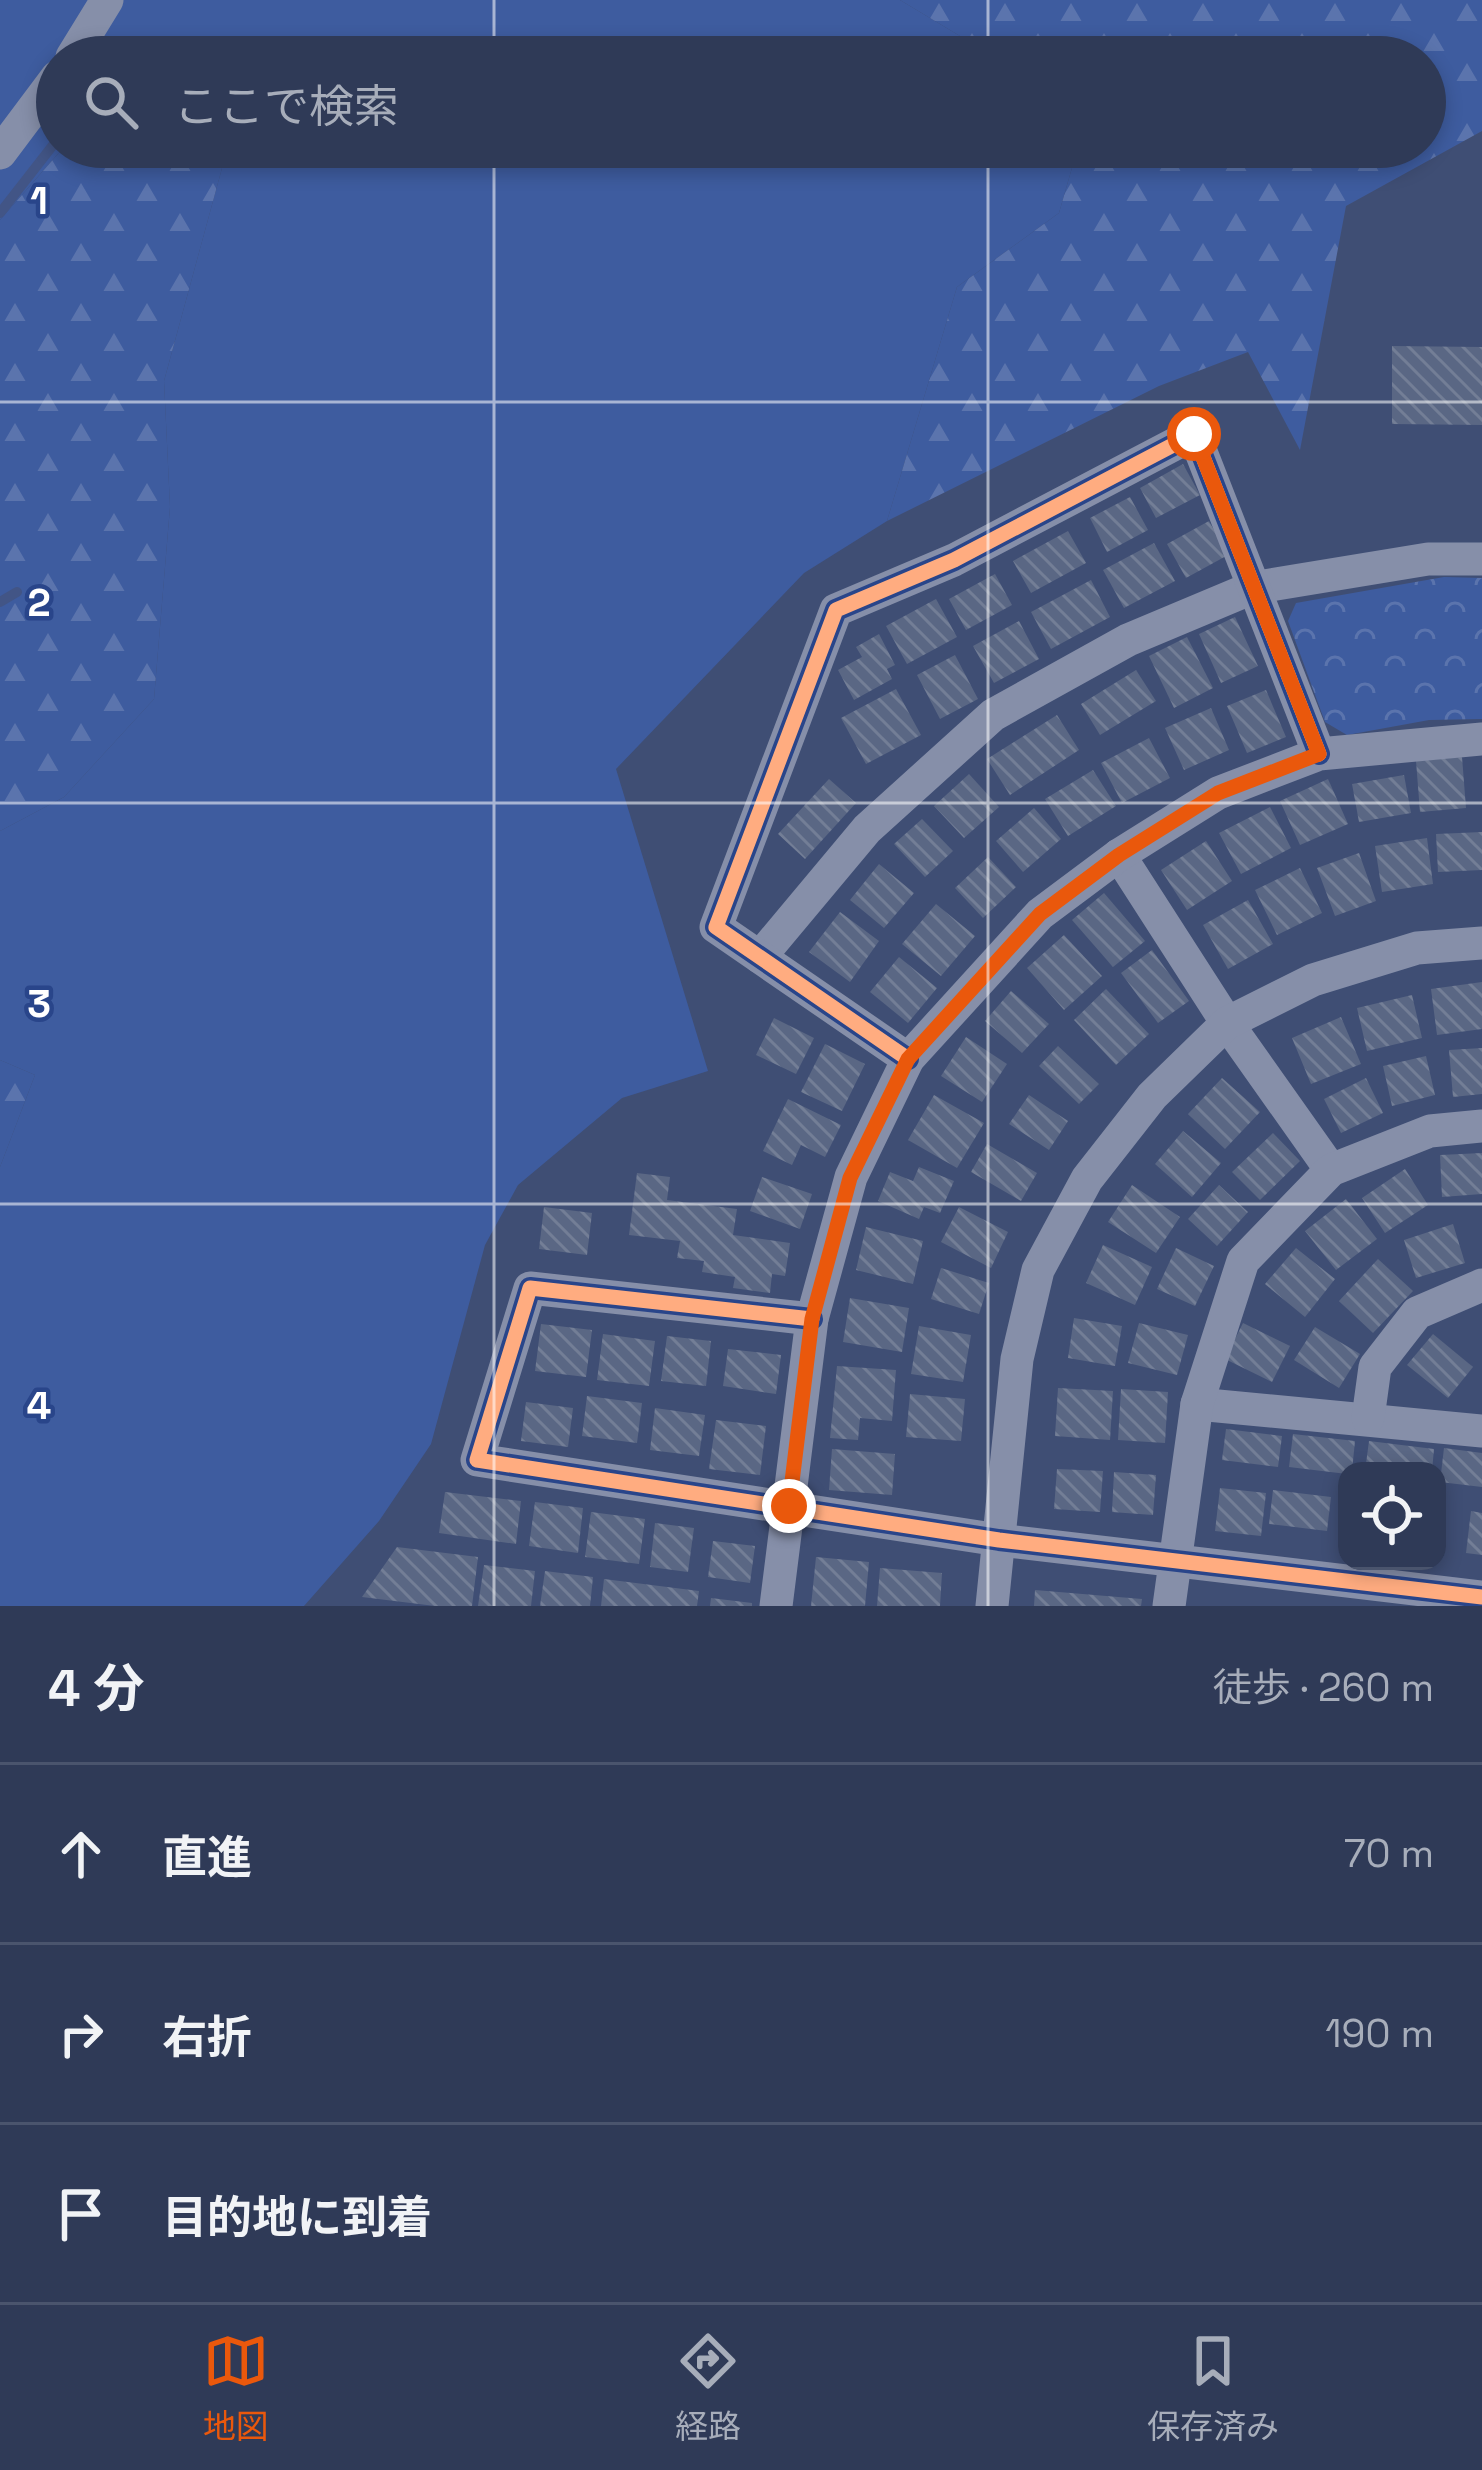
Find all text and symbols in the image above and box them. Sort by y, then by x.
search box [36,36,1446,168]
icon: search [78,69,144,135]
text: ここで検索 [174,78,399,135]
text: 1 [30,176,48,225]
route start [1167,407,1221,461]
text: 2 [27,578,51,627]
text: 3 [27,979,51,1028]
text: 4 [27,1381,51,1430]
map controls [1338,1462,1446,1570]
button: locate [1338,1462,1446,1570]
route end [762,1479,816,1533]
text: 4 分 [48,1656,144,1721]
text: 徒歩 · 260 m [1213,1663,1434,1712]
icon: ahead [48,1821,114,1887]
text: 直進 [162,1829,252,1886]
text: 70 m [1344,1829,1434,1878]
icon: right [48,2001,114,2067]
text: 右折 [162,2009,252,2066]
text: 190 m [1325,2009,1434,2058]
icon: arrive [48,2181,114,2247]
text: 目的地に到着 [162,2189,432,2246]
tab: 地図 [203,2328,269,2448]
tab: 経路 [675,2328,741,2448]
tab: 保存済み [1147,2328,1279,2448]

